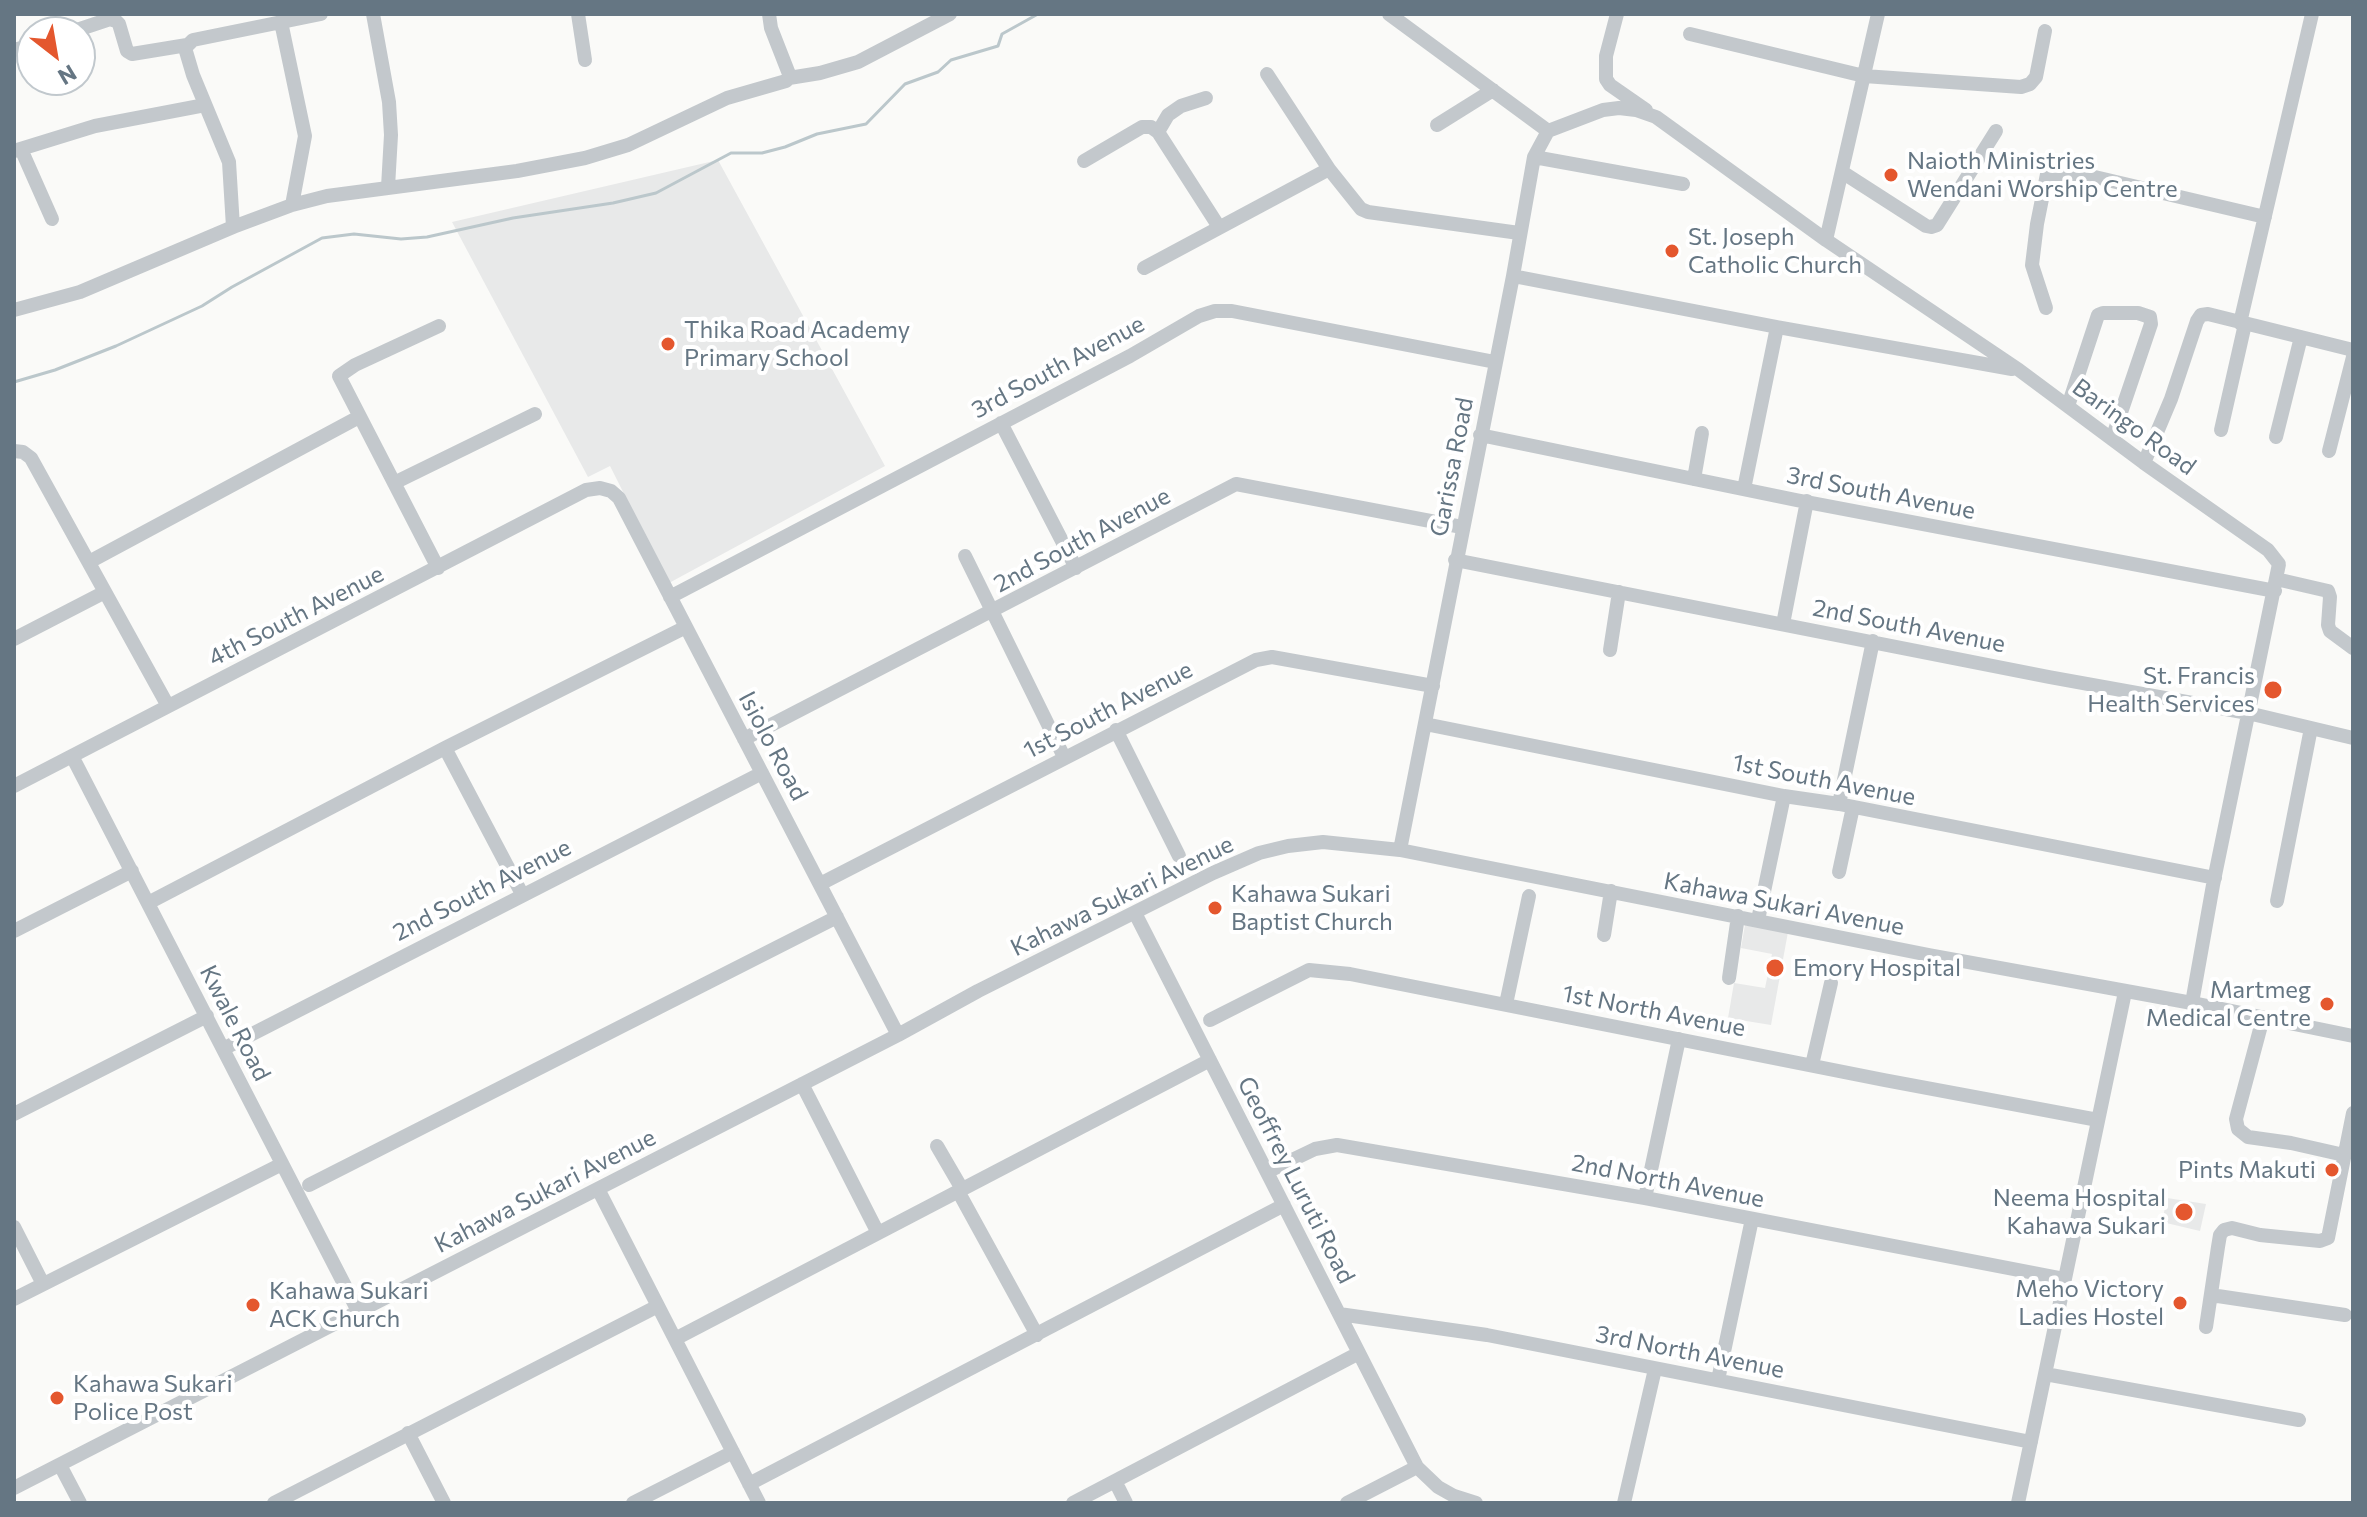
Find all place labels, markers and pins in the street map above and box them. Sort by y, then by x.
place label: Naioth Ministries Wendani Worship Centre [1907,147,2178,203]
marker: Naioth Ministries Wendani Worship Centre [1882,166,1900,184]
place label: St. Joseph Catholic Church [1688,223,1862,279]
marker: St. Joseph Catholic Church [1663,242,1681,260]
place label: Thika Road Academy Primary School [684,316,910,372]
marker: Thika Road Academy Primary School [659,335,677,353]
place label: St. Francis Health Services [2087,662,2255,718]
marker: St. Francis Health Services [2262,679,2284,701]
place label: Kahawa Sukari Baptist Church [1231,880,1393,936]
marker: Kahawa Sukari Baptist Church [1206,899,1224,917]
place label: Emory Hospital [1793,954,1961,982]
marker: Emory Hospital [1764,957,1786,979]
place label: Martmeg Medical Centre [2146,976,2311,1032]
marker: Martmeg Medical Centre [2318,995,2336,1013]
place label: Pints Makuti [2178,1156,2316,1184]
marker: Pints Makuti [2323,1161,2341,1179]
place label: Neema Hospital Kahawa Sukari [1993,1184,2166,1240]
marker: Neema Hospital Kahawa Sukari [2173,1201,2195,1223]
place label: Meho Victory Ladies Hostel [2015,1275,2164,1331]
place label: Kahawa Sukari ACK Church [269,1277,429,1333]
marker: Meho Victory Ladies Hostel [2171,1294,2189,1312]
marker: Kahawa Sukari ACK Church [244,1296,262,1314]
place label: Kahawa Sukari Police Post [73,1370,233,1426]
marker: Kahawa Sukari Police Post [48,1389,66,1407]

